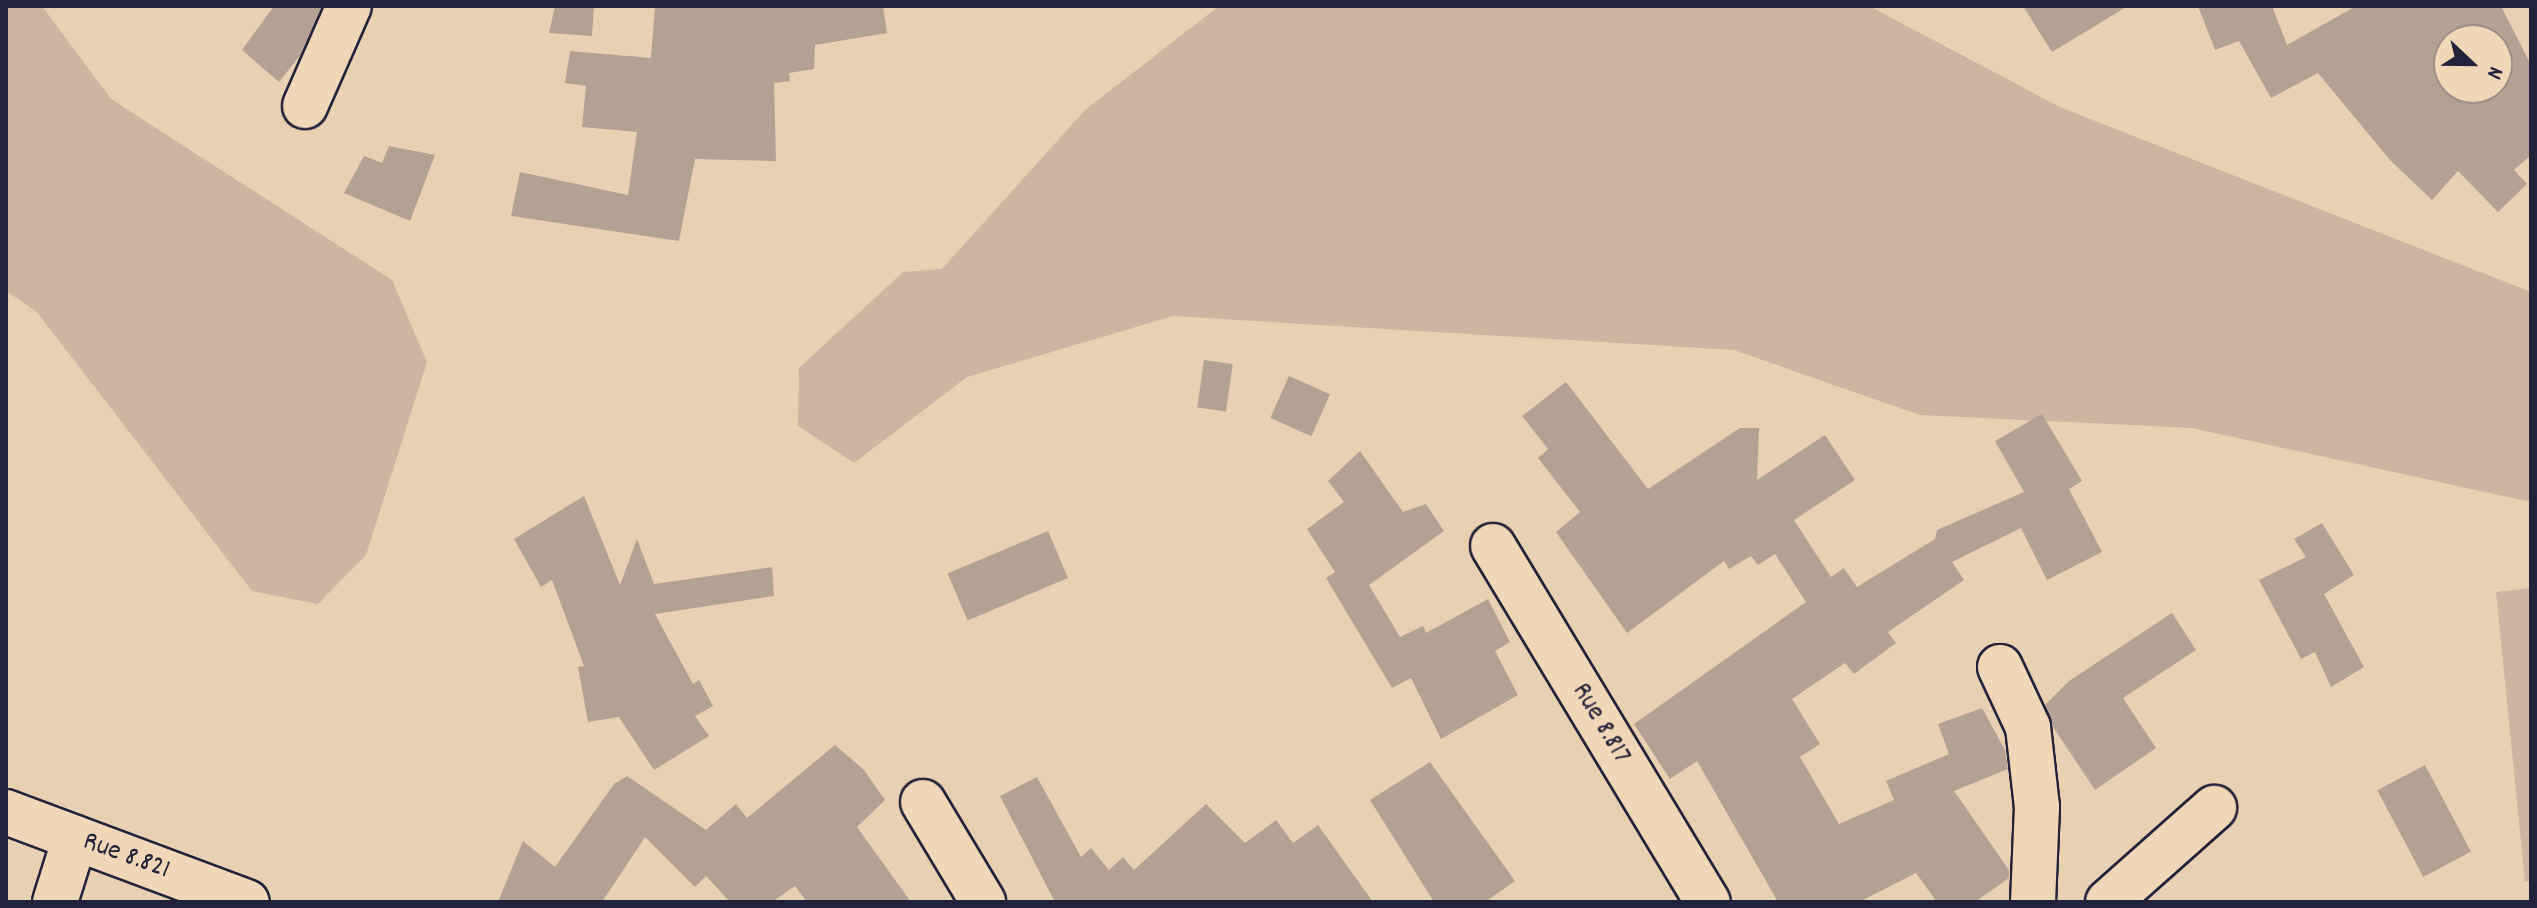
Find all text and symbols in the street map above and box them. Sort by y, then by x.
north arrow [2433,24,2513,104]
text: N [2477,62,2510,83]
street label: Rue 8.817 [1563,677,1637,771]
street label: Rue 8.821 [78,826,174,888]

